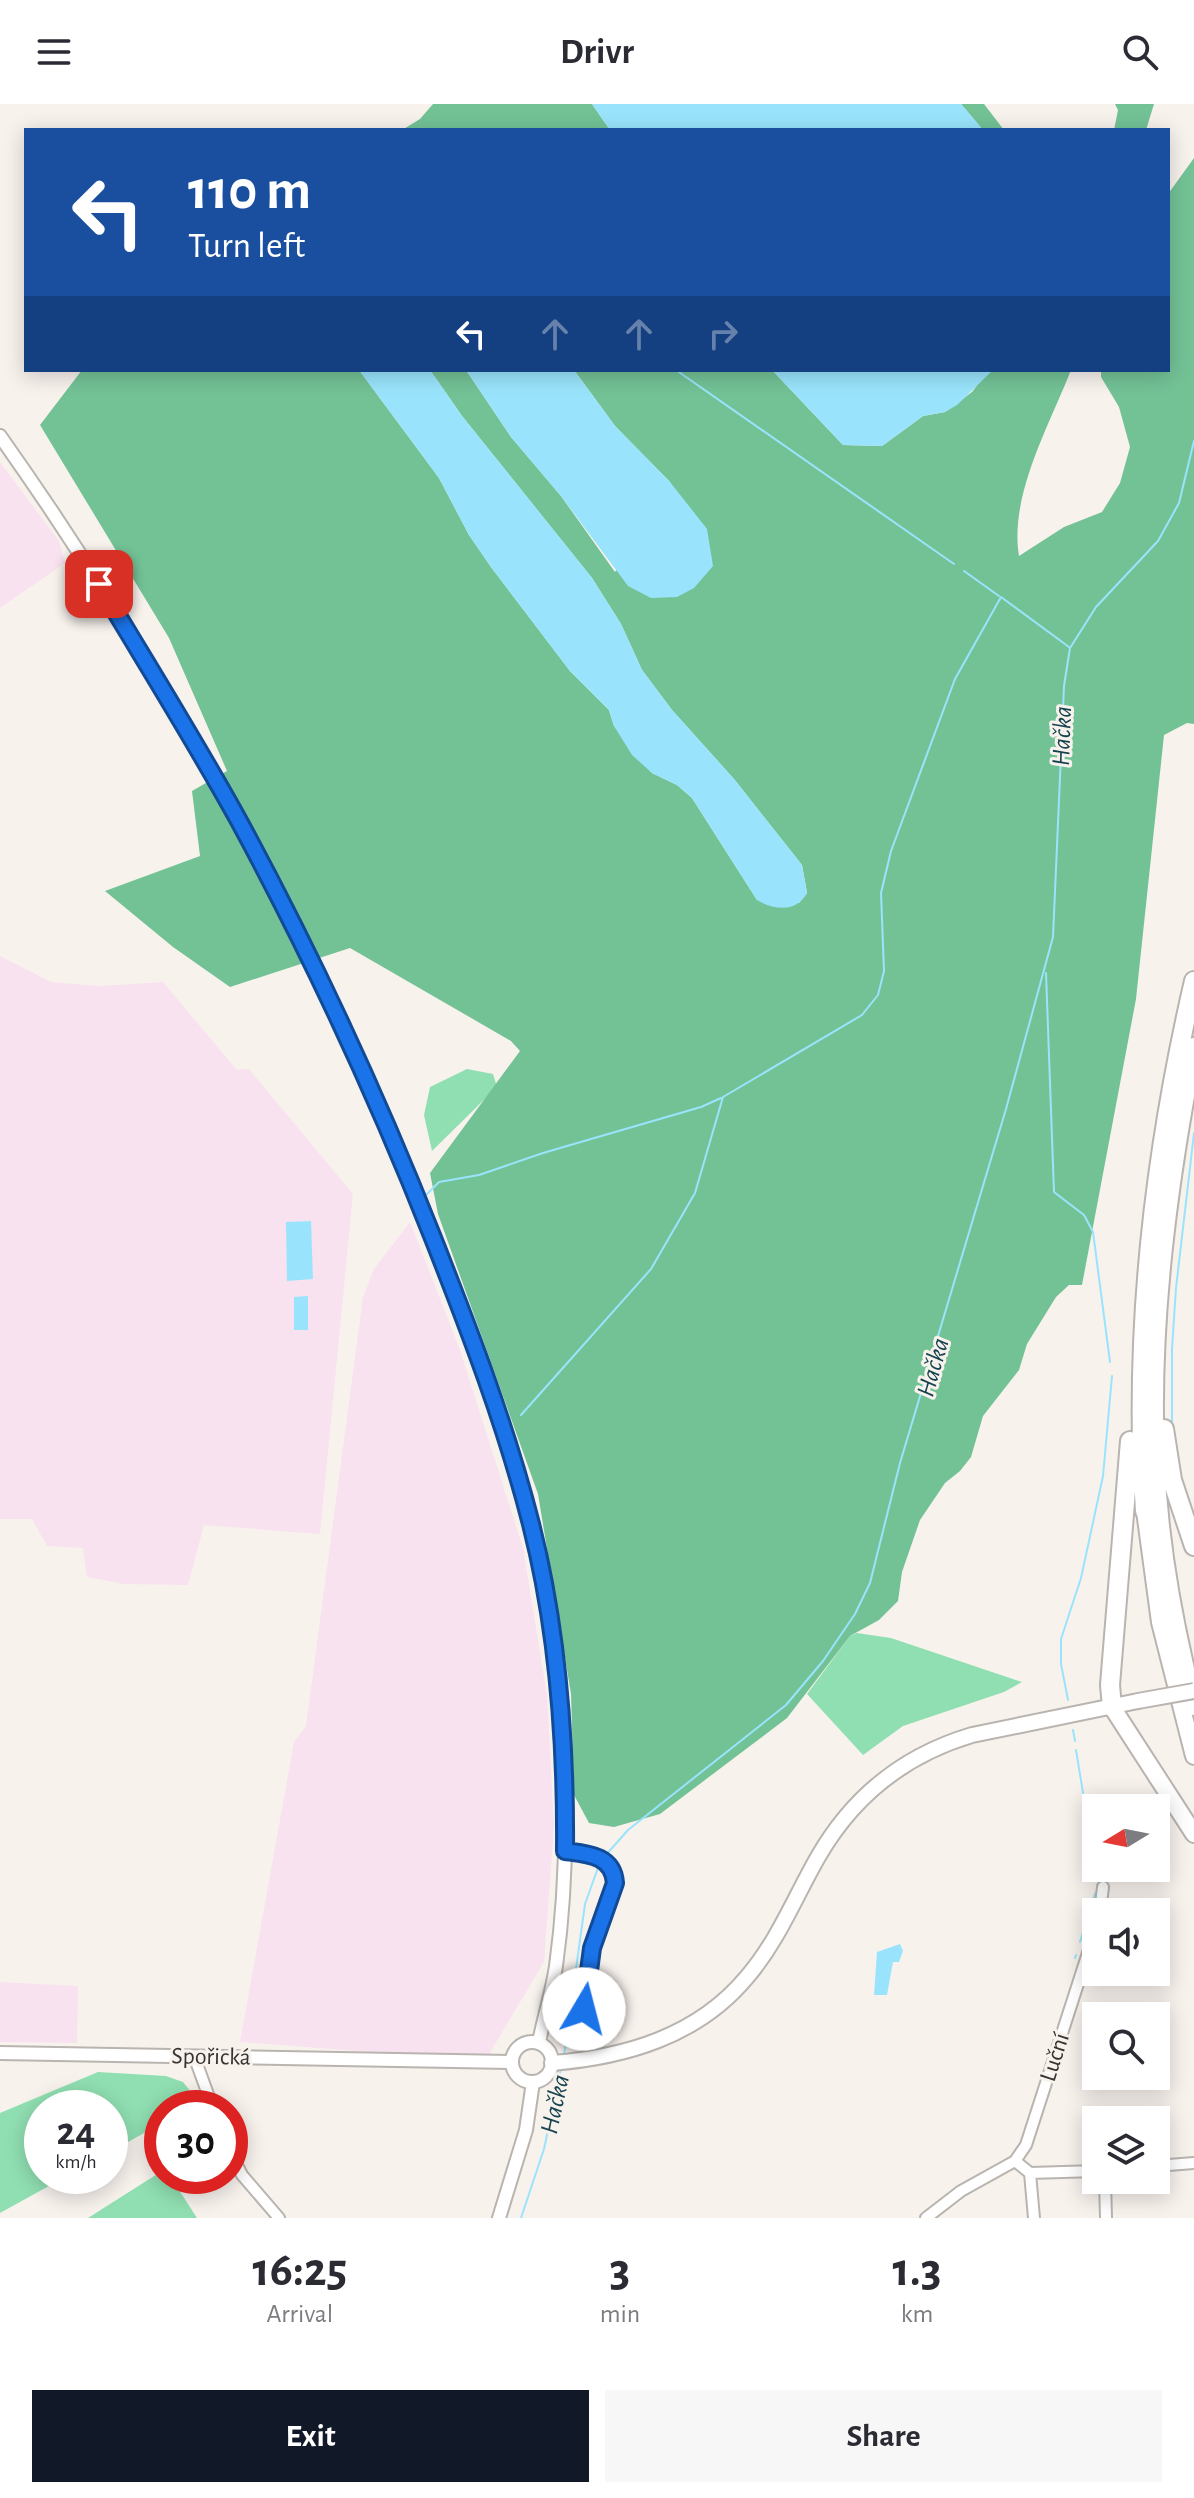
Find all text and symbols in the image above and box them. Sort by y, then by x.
icon: menu [32,30,76,74]
icon: search [1118,30,1162,74]
text: Drivr [560,34,634,70]
icon: left [56,160,160,264]
text: 110 m [188,163,311,219]
text: Turn left [188,228,305,264]
icon: left [449,312,493,356]
icon: ahead [533,312,577,356]
icon: ahead [617,312,661,356]
icon: right [701,312,745,356]
pin [65,550,133,618]
icon: arrive [77,562,121,606]
water label: Hačka [1048,706,1076,766]
water label: Hačka [912,1335,954,1400]
north arrow [1082,1794,1170,1882]
map controls [1082,1794,1170,2194]
button: sound [1082,1898,1170,1986]
position arrow [542,1967,626,2051]
button: search [1082,2002,1170,2090]
street label: Luční [1036,2030,1074,2085]
street label: Spořická [171,2044,251,2070]
water label: Hačka [536,2072,574,2136]
speed limit sign: 30 [144,2090,248,2194]
button: layers [1082,2106,1170,2194]
text: 24 [57,2112,95,2152]
text: km/h [55,2152,97,2172]
text: 16:25 [252,2247,347,2295]
text: 3 [610,2247,630,2295]
text: 1.3 [893,2247,942,2295]
text: Arrival [266,2301,333,2327]
text: min [600,2301,640,2327]
text: km [901,2301,933,2327]
button: Exit [32,2390,589,2482]
button: Share [605,2390,1162,2482]

